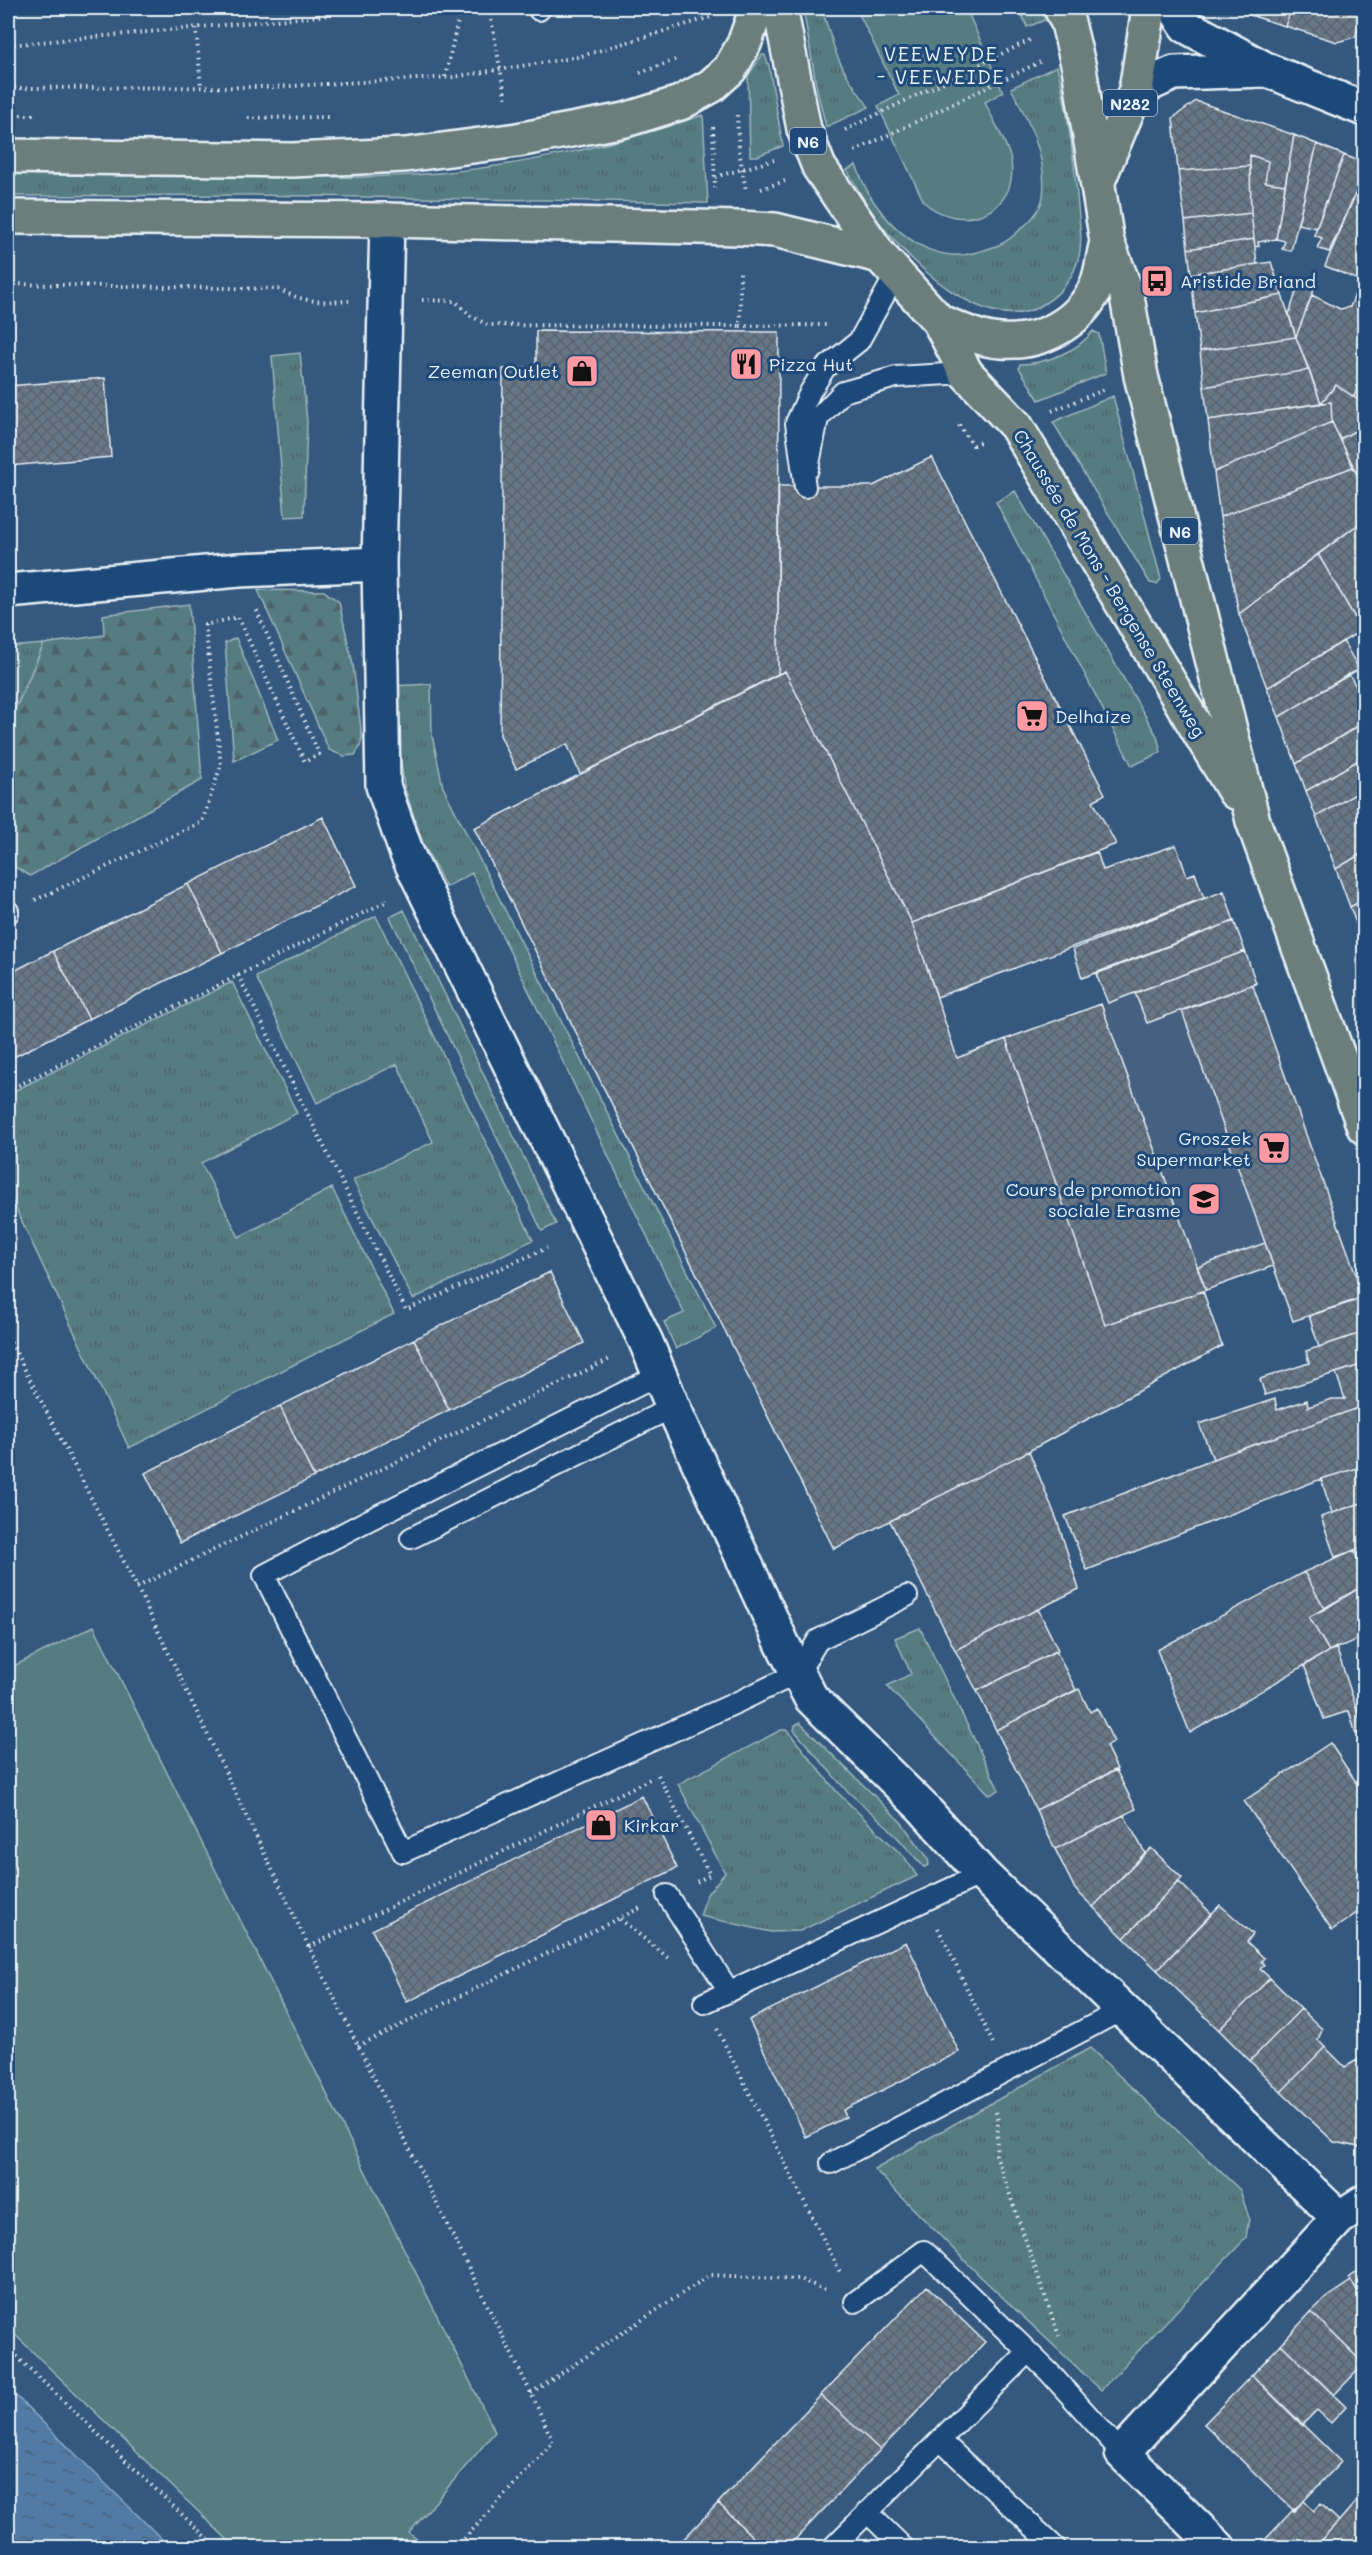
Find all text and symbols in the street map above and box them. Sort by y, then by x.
district label: VEEWEYDE - VEEWEIDE [877,40,1005,89]
road number: N282 [1103,90,1157,116]
road number: N6 [790,128,826,154]
bus stop icon: Aristide Briand [1139,263,1175,299]
place label: Aristide Briand [1180,269,1316,293]
restaurant icon: Pizza Hut [728,346,764,382]
place label: Pizza Hut [769,352,853,376]
shop icon: Zeeman Outlet [564,353,600,389]
place label: Zeeman Outlet [428,359,559,383]
street label: Chaussée de Mons - Bergense Steenweg [1008,425,1212,741]
road number: N6 [1162,518,1198,544]
supermarket icon: Delhaize [1014,698,1050,734]
place label: Delhaize [1055,704,1131,728]
place label: Groszek Supermarket [1137,1126,1251,1171]
supermarket icon: Groszek Supermarket [1256,1130,1292,1166]
place label: Cours de promotion sociale Erasme [1006,1177,1181,1222]
school or university icon: Cours de promotion sociale Erasme [1186,1181,1222,1217]
shop icon: Kirkar [583,1807,619,1843]
place label: Kirkar [624,1813,679,1837]

